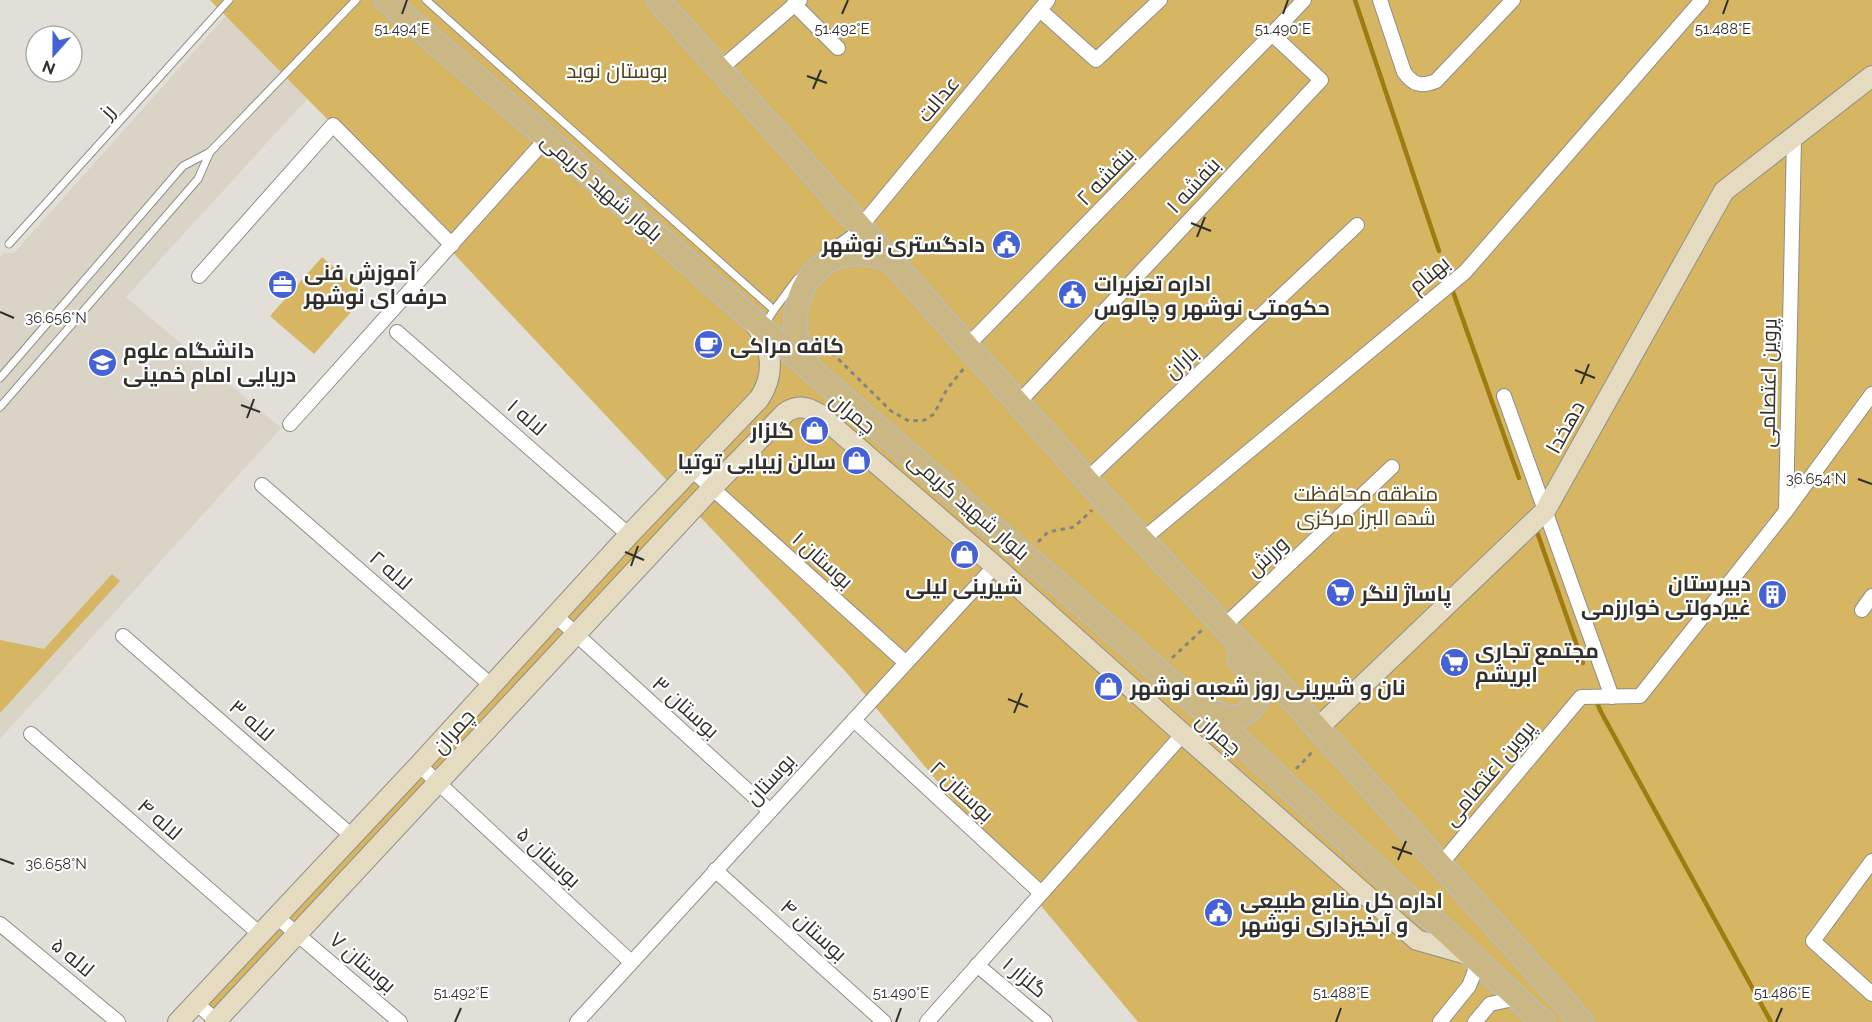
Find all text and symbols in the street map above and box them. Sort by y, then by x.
text: 51.494°E [374,20,430,38]
text: 51.492°E [814,20,870,38]
text: 51.490°E [1255,20,1311,38]
text: 51.488°E [1695,20,1751,38]
north arrow [24,24,84,84]
text: N [40,56,58,79]
park label: بوستان نوید [566,58,668,84]
street label: عدالت [912,71,964,127]
street label: رز [93,99,120,124]
street label: بلوار شهید کریمی [536,128,668,247]
street label: بنفشه ۲ [1071,141,1139,211]
street label: بنفشه ۱ [1161,152,1225,218]
public building icon: دادگستری نوشهر [990,228,1022,260]
place label: دادگستری نوشهر [821,232,985,258]
street label: بهنام [1404,250,1456,300]
place label: آموزش فنی حرفه ای نوشهر [303,260,447,310]
office icon: آموزش فنی حرفه ای نوشهر [267,268,299,300]
place label: اداره تعزیرات حکومتی نوشهر و چالوس [1094,271,1330,323]
public building icon: اداره تعزیرات حکومتی نوشهر و چالوس [1057,279,1089,311]
text: 36.656°N [25,309,87,327]
street label: پروین اعتصامی [1754,318,1784,448]
cafe icon: کافه مراکی [693,329,725,361]
place label: کافه مراکی [730,333,844,358]
place label: دانشگاه علوم دریایی امام خمینی [123,338,296,389]
street label: باران [1159,340,1204,384]
school or university icon: دانشگاه علوم دریایی امام خمینی [86,346,118,378]
street label: چمران [824,387,881,441]
street label: لاله ۱ [502,393,552,441]
street label: دهخدا [1540,396,1590,458]
shop icon: گلزار [799,414,831,446]
place label: گلزار [749,418,794,443]
shop icon: سالن زیبایی توتیا [841,445,873,477]
street label: بلوار شهید کریمی [903,447,1035,566]
place label: سالن زیبایی توتیا [677,449,836,475]
text: 36.654°N [1786,470,1846,488]
park label: منطقه محافظت شده البرز مرکزی [1294,481,1438,531]
street label: بوستان ۱ [787,526,859,595]
street label: ورزش [1241,531,1294,582]
shop icon: شیرینی لیلی [948,539,980,571]
street label: لاله ۲ [365,545,417,595]
place label: دبیرستان غیردولتی خوارزمی [1581,571,1751,621]
place label: شیرینی لیلی [905,574,1023,599]
supermarket icon: پاساژ لنگر [1324,577,1356,609]
building icon: دبیرستان غیردولتی خوارزمی [1756,579,1788,611]
place label: پاساژ لنگر [1360,581,1452,609]
place label: مجتمع تجاری ابریشم [1475,638,1599,689]
supermarket icon: مجتمع تجاری ابریشم [1438,646,1470,678]
street label: بوستان ۳ [647,671,724,744]
shop icon: نان و شیرینی روز شعبه نوشهر [1093,671,1125,703]
place label: نان و شیرینی روز شعبه نوشهر [1129,675,1405,701]
street label: لاله ۳ [225,694,279,746]
street label: چمران [426,703,481,760]
street label: چمران [1190,708,1247,762]
street label: پروین اعتصامی [1438,715,1542,832]
street label: بوستان [740,748,801,811]
street label: بوستان ۲ [924,755,999,827]
street label: لاله ۴ [133,793,187,845]
street label: بوستان ۵ [511,821,586,894]
text: 36.658°N [25,855,87,873]
place label: اداره كل منابع طبيعی و آبخيزداری نوشهر [1239,888,1443,938]
street label: بوستان ۴ [775,894,852,967]
public building icon: اداره كل منابع طبيعی و آبخيزداری نوشهر [1203,896,1235,928]
street label: بوستان ۷ [324,926,401,998]
street label: لاله ۵ [46,932,100,982]
street label: گلزار ۱ [998,951,1052,1003]
text: 51.492°E [433,984,489,1002]
text: 51.490°E [873,984,929,1002]
text: 51.488°E [1313,984,1369,1002]
text: 51.486°E [1754,984,1810,1002]

